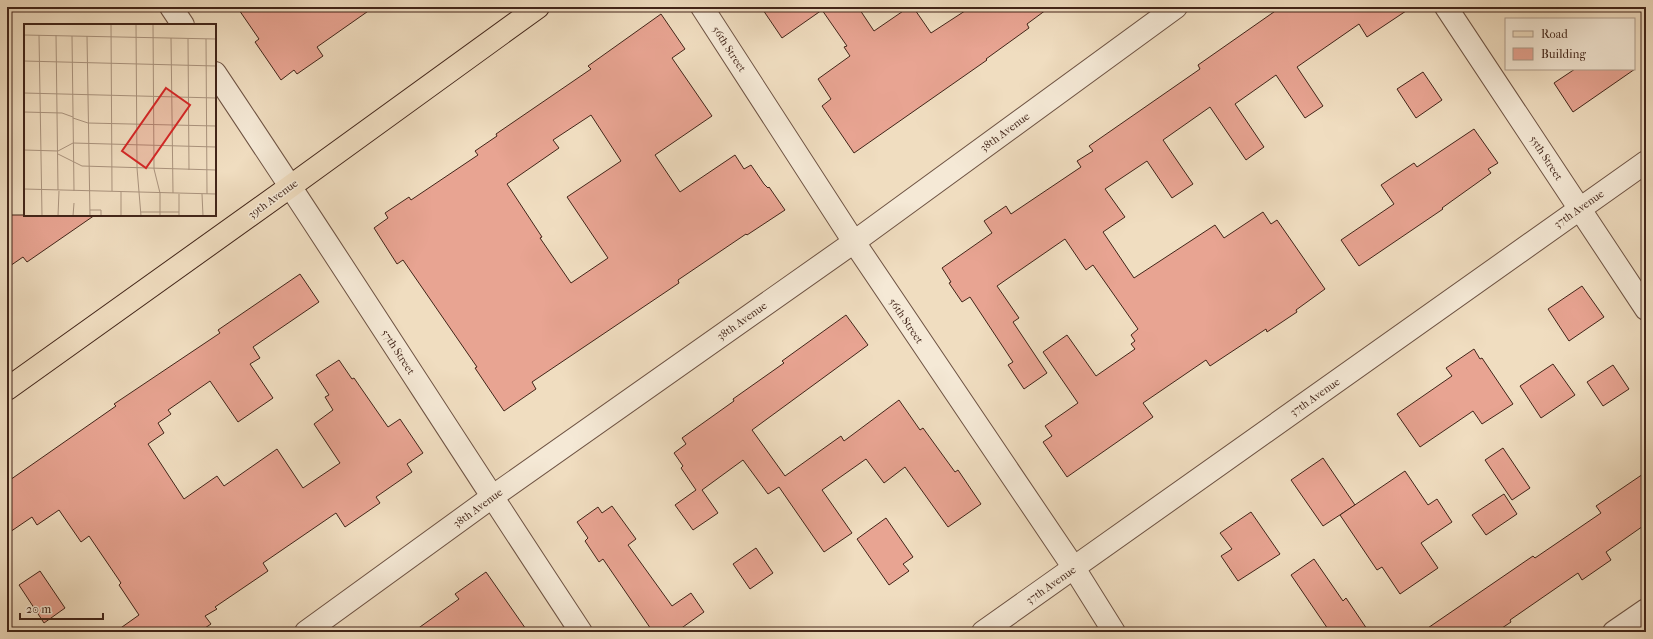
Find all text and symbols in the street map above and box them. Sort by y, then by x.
legend [1505,18,1635,70]
inset map [24,24,216,216]
street label: 56th Street [709,24,749,74]
text: Road [1541,27,1568,41]
text: Building [1541,47,1586,61]
street label: 38th Avenue [978,109,1033,154]
street label: 55th Street [1527,133,1565,183]
street label: 39th Avenue [246,176,301,221]
street label: 37th Avenue [1552,187,1607,231]
street label: 56th Street [886,296,926,346]
street label: 38th Avenue [715,299,770,343]
street label: 57th Street [379,327,418,377]
street label: 37th Avenue [1288,375,1343,419]
street label: 38th Avenue [451,485,506,530]
street label: 37th Avenue [1024,563,1079,607]
scale bar [20,595,103,621]
text: 20 m [26,602,51,616]

